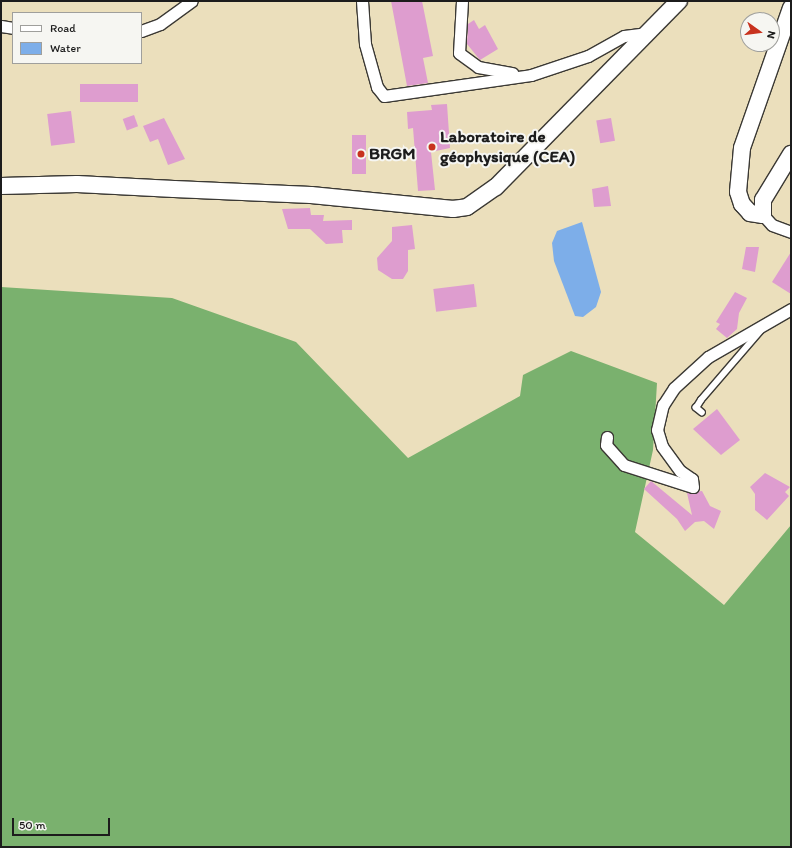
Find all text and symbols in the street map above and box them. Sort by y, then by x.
legend [12,12,142,64]
north arrow [740,12,780,52]
text: Road [50,21,76,35]
text: N [764,30,778,40]
text: Water [50,41,81,55]
place label: Laboratoire de géophysique (CEA) [440,127,575,167]
marker: Laboratoire de géophysique (CEA) [427,142,437,152]
place label: BRGM [369,144,416,164]
marker: BRGM [356,149,366,159]
scale bar [14,810,112,836]
text: 50 m [19,818,45,832]

